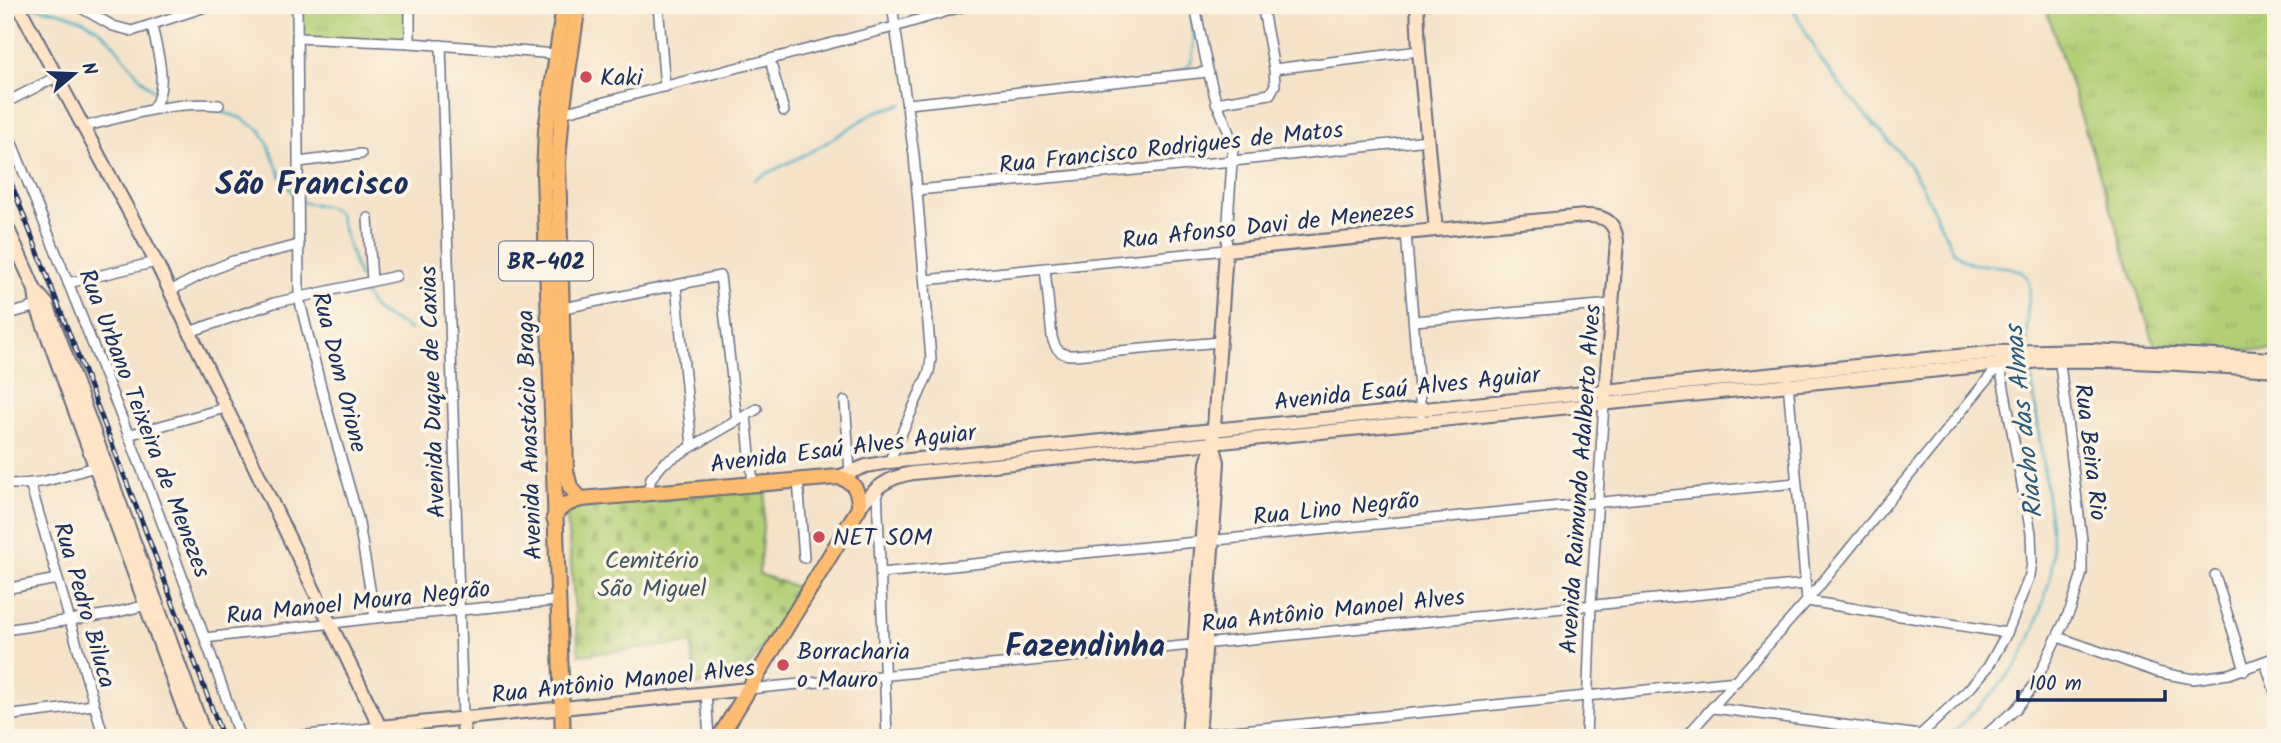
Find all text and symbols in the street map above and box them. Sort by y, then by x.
north arrow [38,38,108,108]
text: N [72,59,104,80]
place label: Kaki [600,59,644,98]
marker: Kaki [578,69,594,85]
street label: Rua Francisco Rodrigues de Matos [997,111,1345,186]
district label: São Francisco [215,160,409,211]
street label: Rua Afonso Davi de Menezes [1120,192,1416,261]
road number: BR-402 [499,242,593,280]
street label: Rua Urbano Teixeira de Menezes [67,263,221,584]
street label: Avenida Duque de Caxias [410,265,457,519]
street label: Rua Dom Orione [300,288,377,457]
street label: Avenida Raimundo Adalberto Alves [1550,303,1613,655]
street label: Avenida Anastácio Braga [507,309,554,561]
water label: Riacho das Almas [1994,320,2056,521]
street label: Avenida Esaú Alves Aguiar [1272,356,1544,423]
street label: Rua Beira Rio [2062,381,2117,523]
street label: Avenida Esaú Alves Aguiar [708,414,980,485]
street label: Rua Lino Negrão [1251,481,1421,538]
street label: Rua Pedro Biluca [41,518,126,693]
place label: NET SOM [833,519,932,558]
marker: NET SOM [811,529,827,545]
park label: Cemitério São Miguel [598,542,707,609]
street label: Rua Manoel Moura Negrão [224,570,492,637]
street label: Rua Antônio Manoel Alves [1199,578,1467,645]
district label: Fazendinha [1005,622,1165,673]
place label: Borracharia o Mauro [797,633,910,700]
street label: Rua Antônio Manoel Alves [489,649,757,716]
marker: Borracharia o Mauro [775,657,791,673]
scale bar [2018,659,2166,703]
text: 100 m [2029,668,2082,701]

